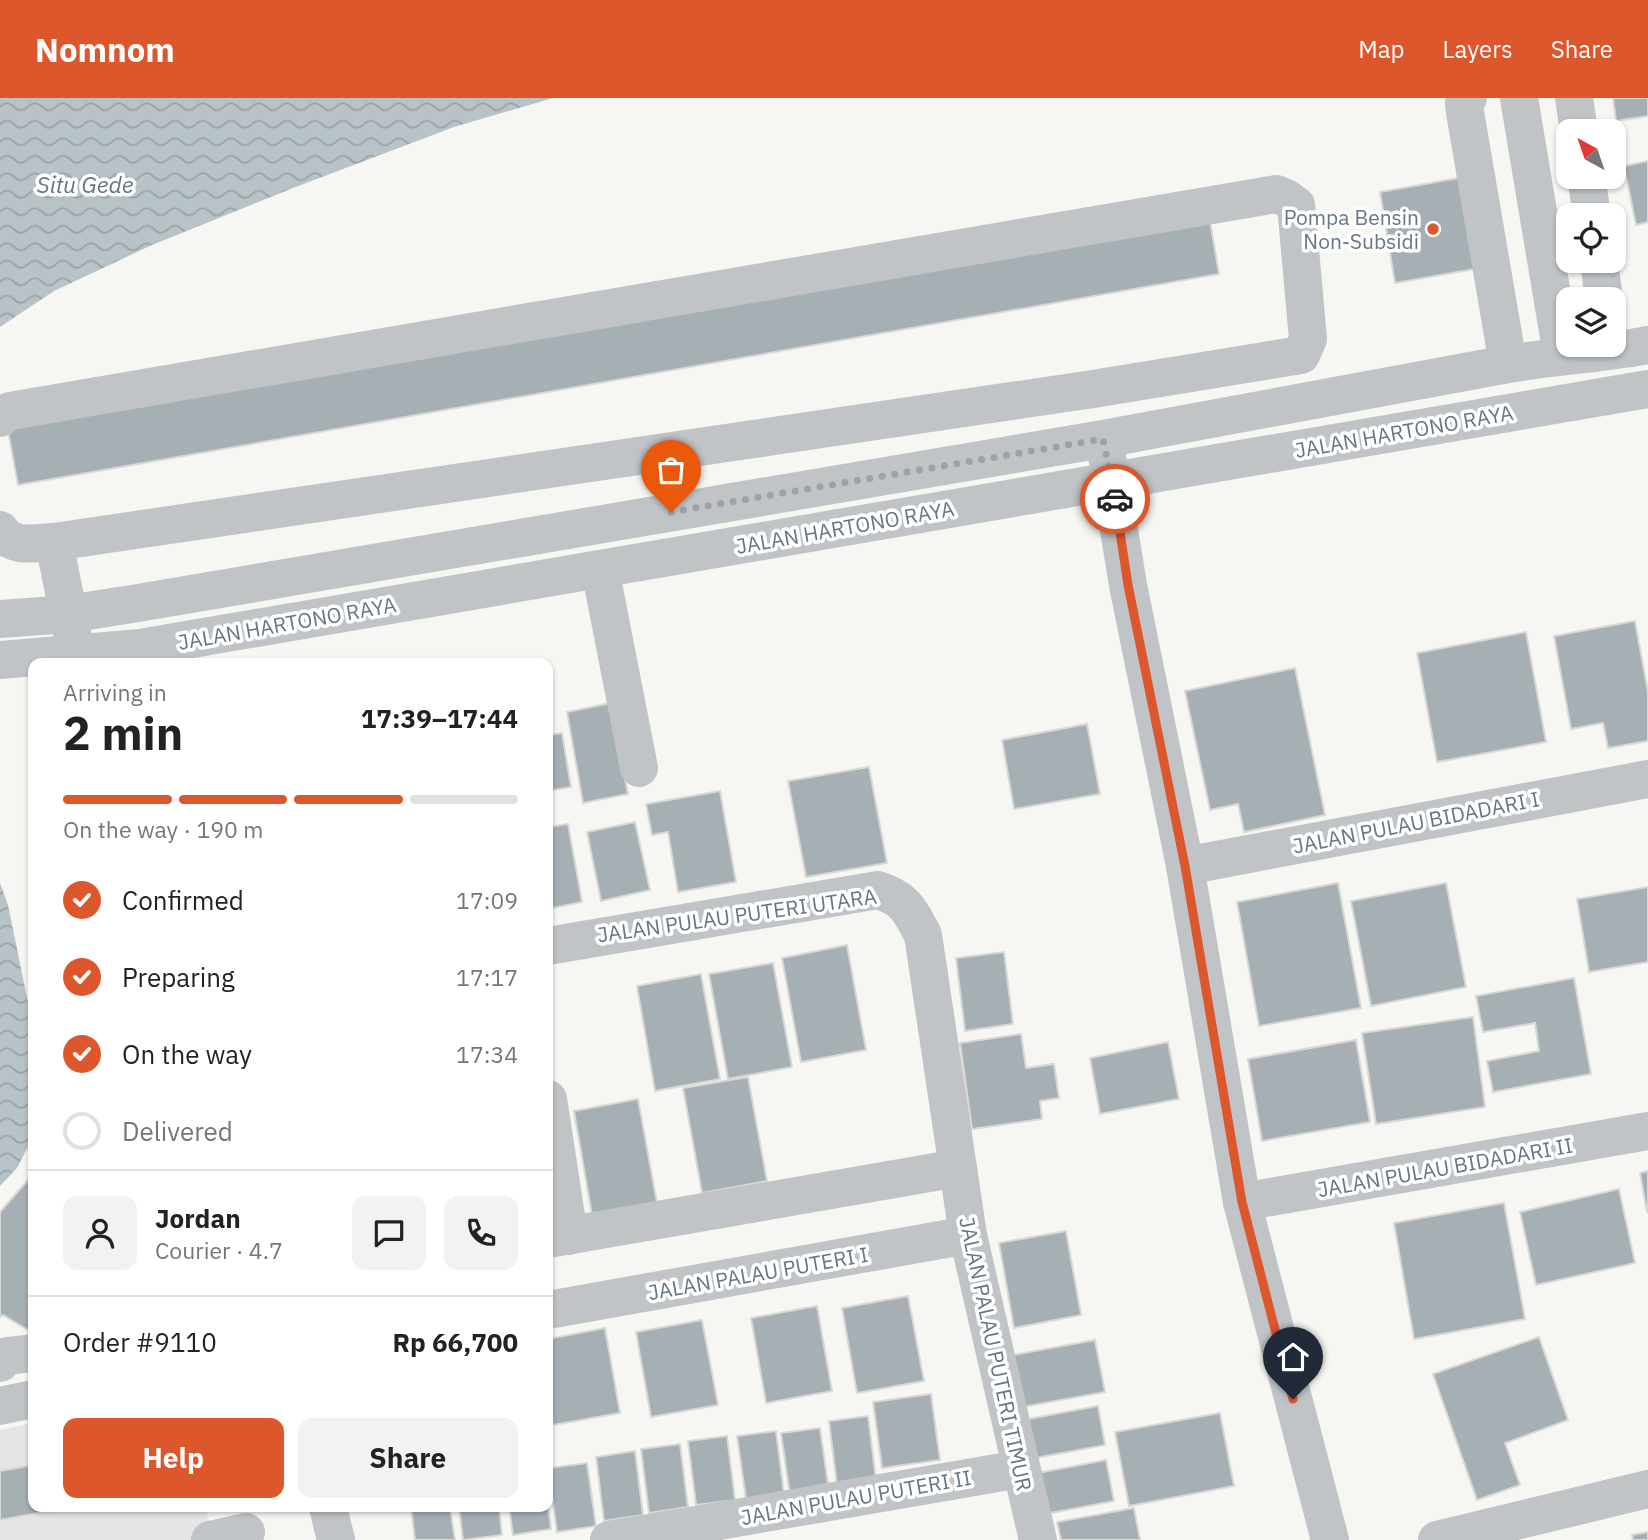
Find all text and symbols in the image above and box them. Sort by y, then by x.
text: Nomnom [35,28,175,71]
text: Map [1358,33,1405,65]
text: Layers [1443,33,1513,65]
text: Share [1551,33,1613,65]
north arrow [1556,119,1626,189]
map controls [1556,119,1626,357]
water label: Situ Gede [36,169,134,199]
place label: Pompa Bensin Non-Subsidi [1284,203,1419,255]
button: locate [1556,203,1626,273]
marker: Pompa Bensin Non-Subsidi [1425,221,1441,237]
button: layers [1556,287,1626,357]
street label: JALAN HARTONO RAYA [1293,398,1515,464]
pin [641,440,701,512]
icon: bag [652,451,690,489]
courier [1080,464,1150,534]
icon: car [1096,480,1134,518]
street label: JALAN HARTONO RAYA [734,494,956,560]
street label: JALAN HARTONO RAYA [176,590,398,656]
text: Arriving in [63,677,167,707]
text: 17:39–17:44 [361,701,518,735]
text: 2 min [63,703,183,763]
street label: JALAN PULAU BIDADARI I [1290,784,1542,860]
text: On the way · 190 m [63,814,263,844]
icon: check [63,881,101,919]
street label: JALAN PULAU PUTERI UTARA [596,882,878,948]
text: Confirmed [122,883,244,917]
text: 17:09 [456,885,518,915]
icon: check [63,958,101,996]
text: Preparing [122,960,235,994]
text: 17:17 [456,962,518,992]
icon: check [63,1035,101,1073]
text: On the way [122,1037,252,1071]
text: 17:34 [456,1039,518,1069]
text: Delivered [122,1114,233,1148]
street label: JALAN PULAU BIDADARI II [1315,1131,1575,1203]
button: person [63,1196,137,1270]
button: chat [352,1196,426,1270]
button: phone [444,1196,518,1270]
text: Jordan [155,1201,241,1235]
street label: JALAN PALAU PUTERI TIMUR [953,1214,1039,1494]
text: Courier · 4.7 [155,1235,283,1265]
street label: JALAN PALAU PUTERI I [646,1240,870,1306]
text: Order #9110 [63,1325,217,1359]
text: Rp 66,700 [392,1325,518,1359]
pin [1263,1327,1323,1399]
icon: home [1274,1338,1312,1376]
button: Help [63,1418,284,1498]
button: Share [298,1418,518,1498]
street label: JALAN PULAU PUTERI II [739,1463,973,1531]

